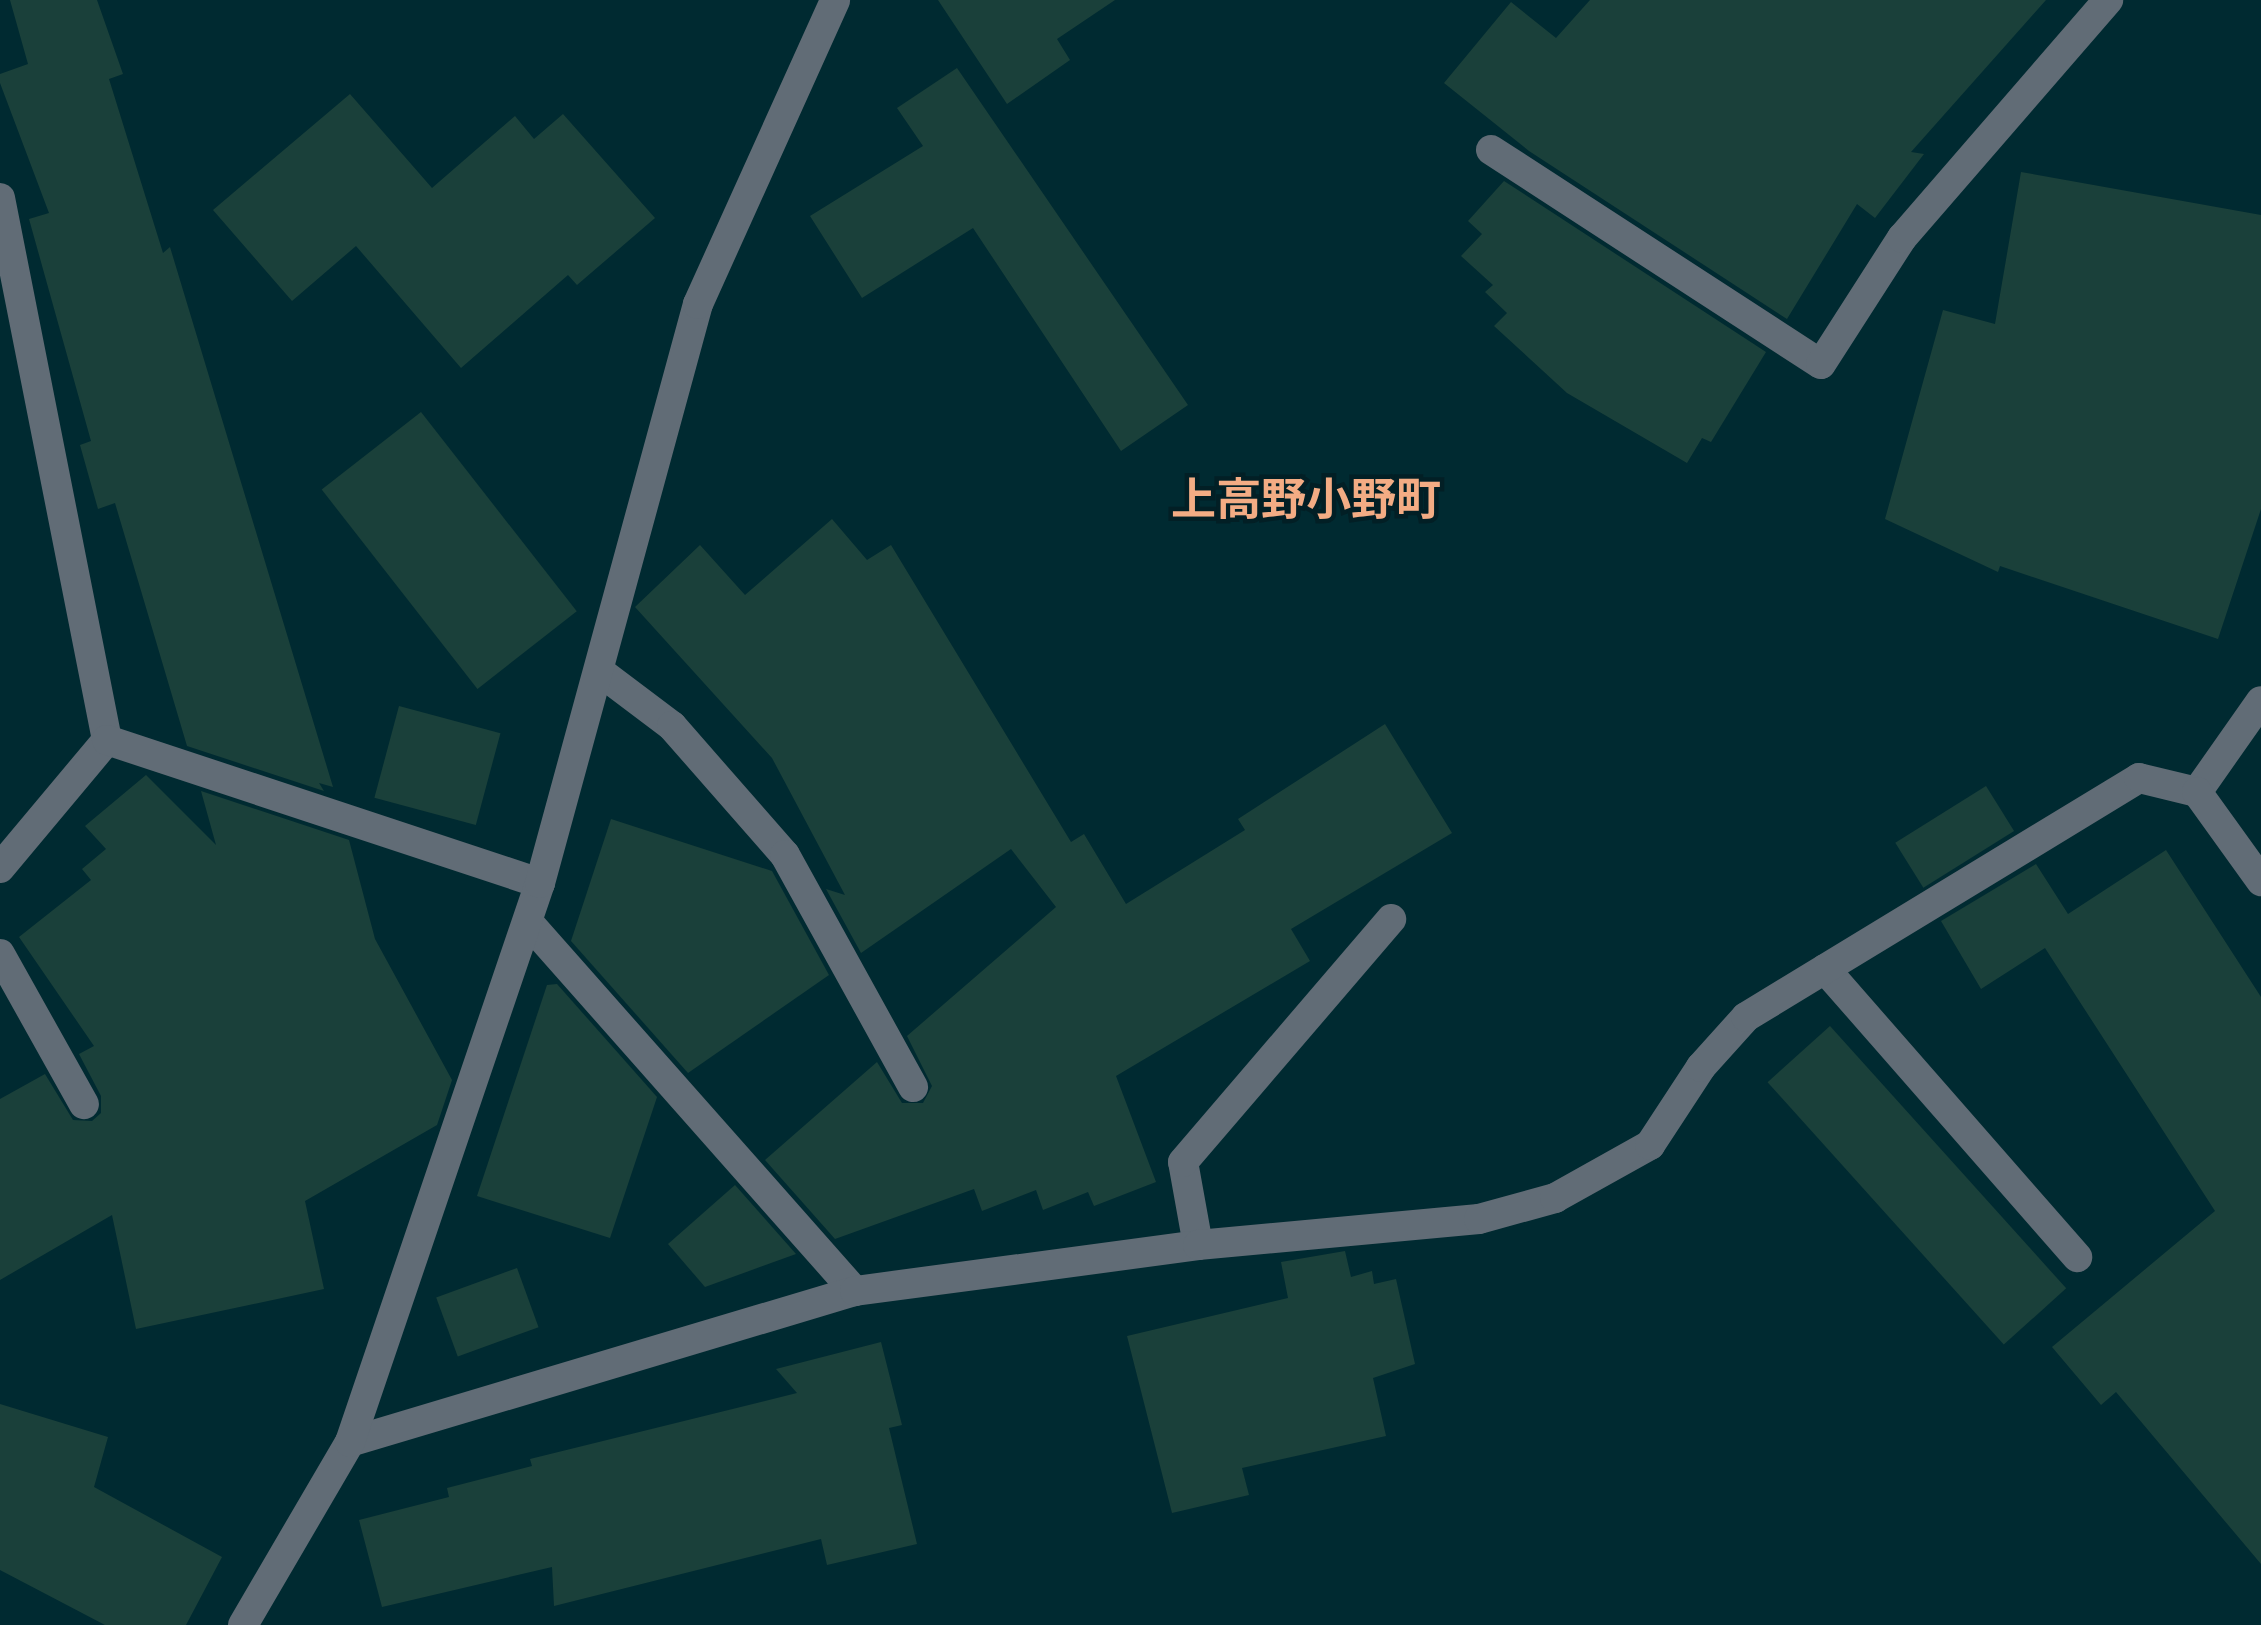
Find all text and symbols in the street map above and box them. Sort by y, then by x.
district label: 上高野小野町 [1171,475,1441,529]

